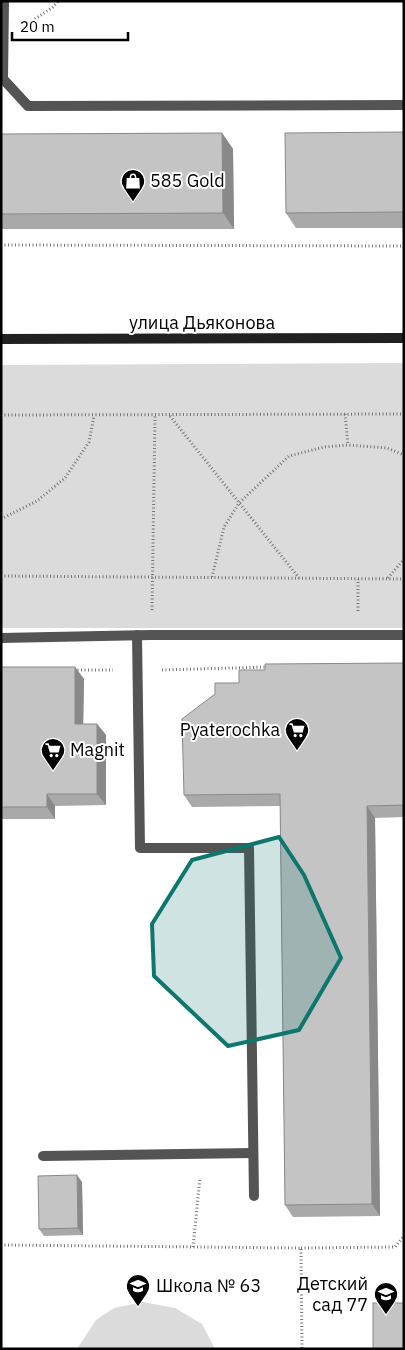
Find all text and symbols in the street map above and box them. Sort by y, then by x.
scale bar [12,10,129,42]
text: 20 m [20,17,55,36]
shop icon: 585 Gold [120,168,146,202]
place label: 585 Gold [150,169,225,192]
street label: улица Дьяконова [129,311,275,334]
supermarket icon: Pyaterochka [284,717,310,751]
place label: Pyaterochka [180,718,280,741]
supermarket icon: Magnit [40,737,66,771]
place label: Magnit [70,738,125,761]
place label: Детский сад 77 [297,1272,368,1316]
school or university icon: Школа № 63 [125,1273,151,1307]
place label: Школа № 63 [156,1274,261,1297]
school or university icon: Детский сад 77 [373,1281,399,1315]

